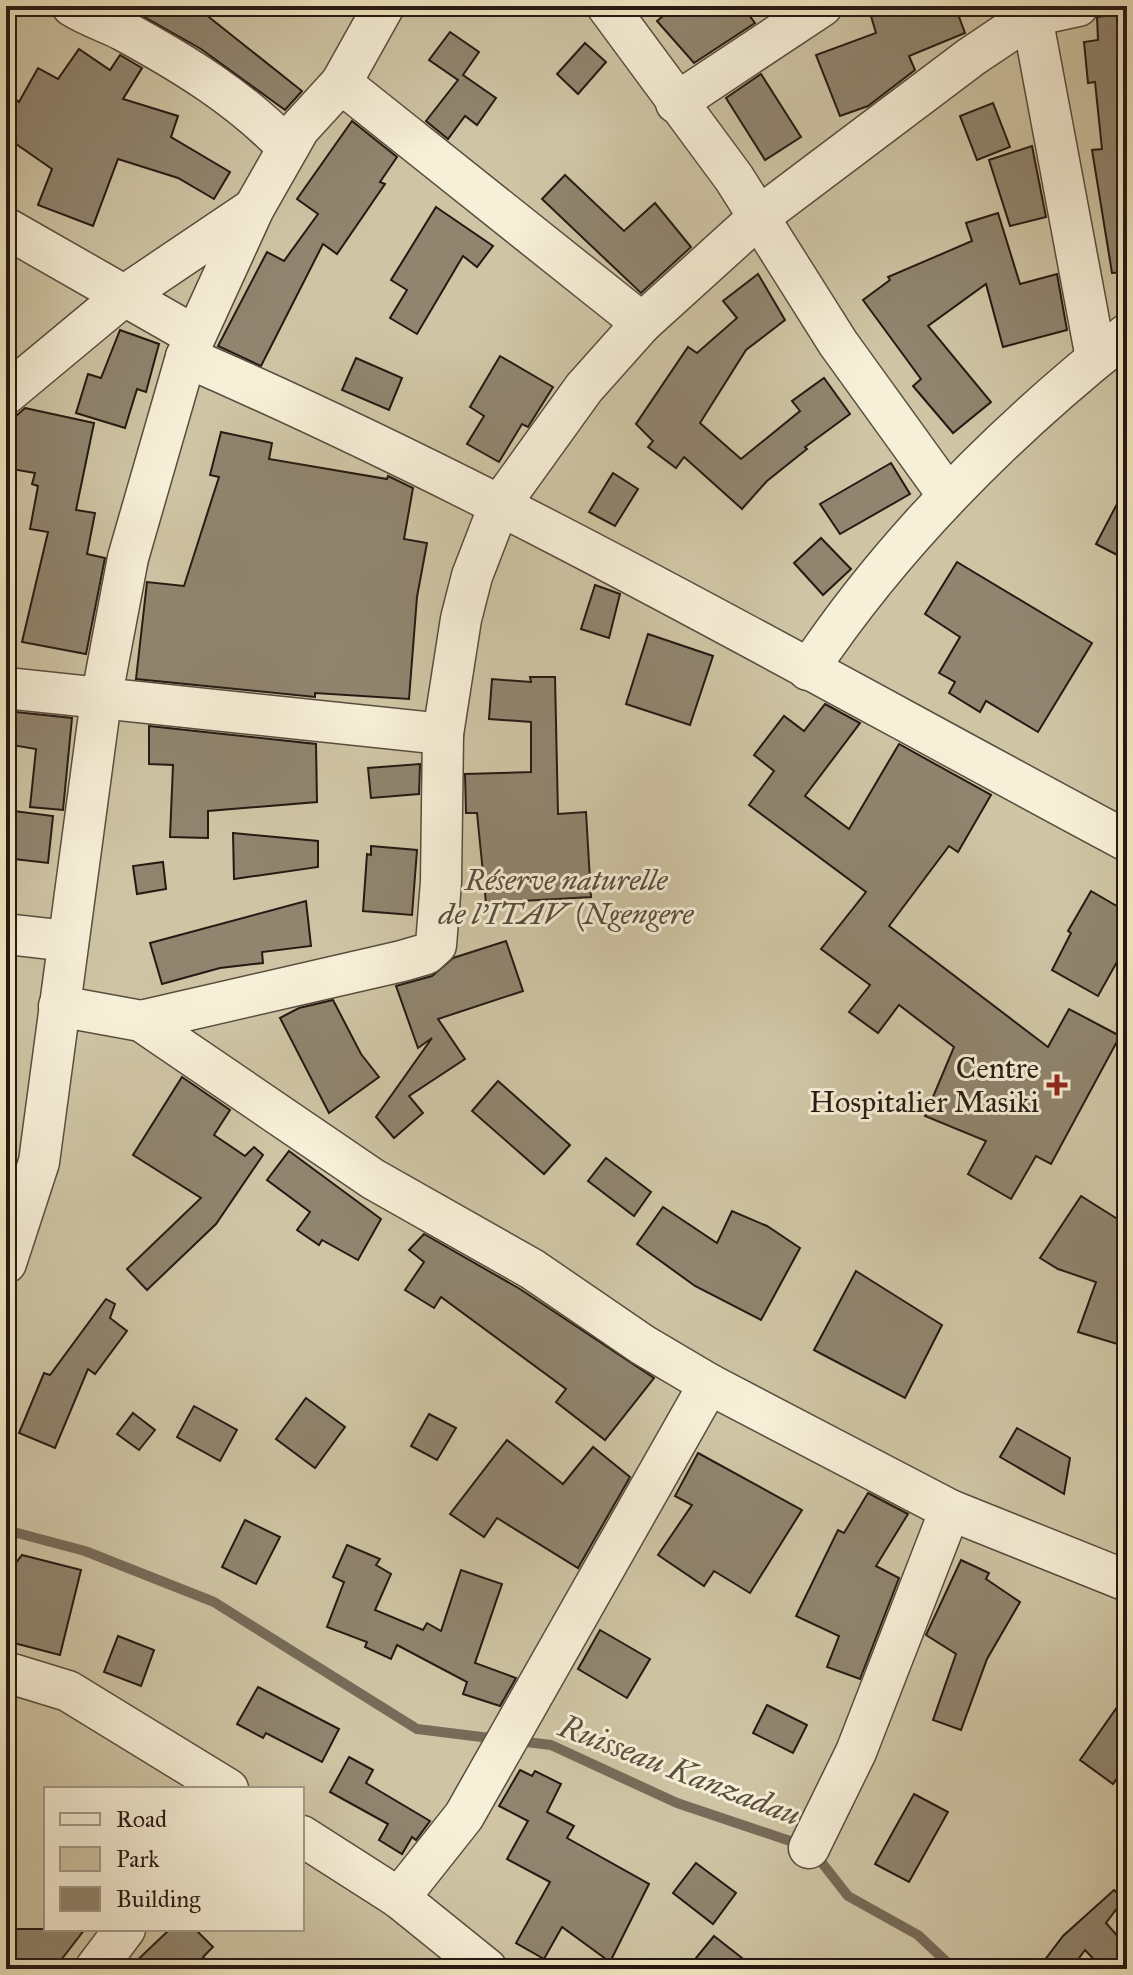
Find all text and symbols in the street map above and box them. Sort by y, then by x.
park label: Réserve naturelle de l'ITAV (Ngengere [438,862,694,932]
place label: Centre Hospitalier Masiki [809,1050,1039,1120]
marker: Centre Hospitalier Masiki [1046,1074,1068,1096]
water label: Ruisseau Kanzadau [553,1706,806,1834]
legend [44,1787,304,1931]
text: Road [116,1804,167,1834]
text: Park [116,1844,160,1874]
text: Building [116,1884,201,1914]

